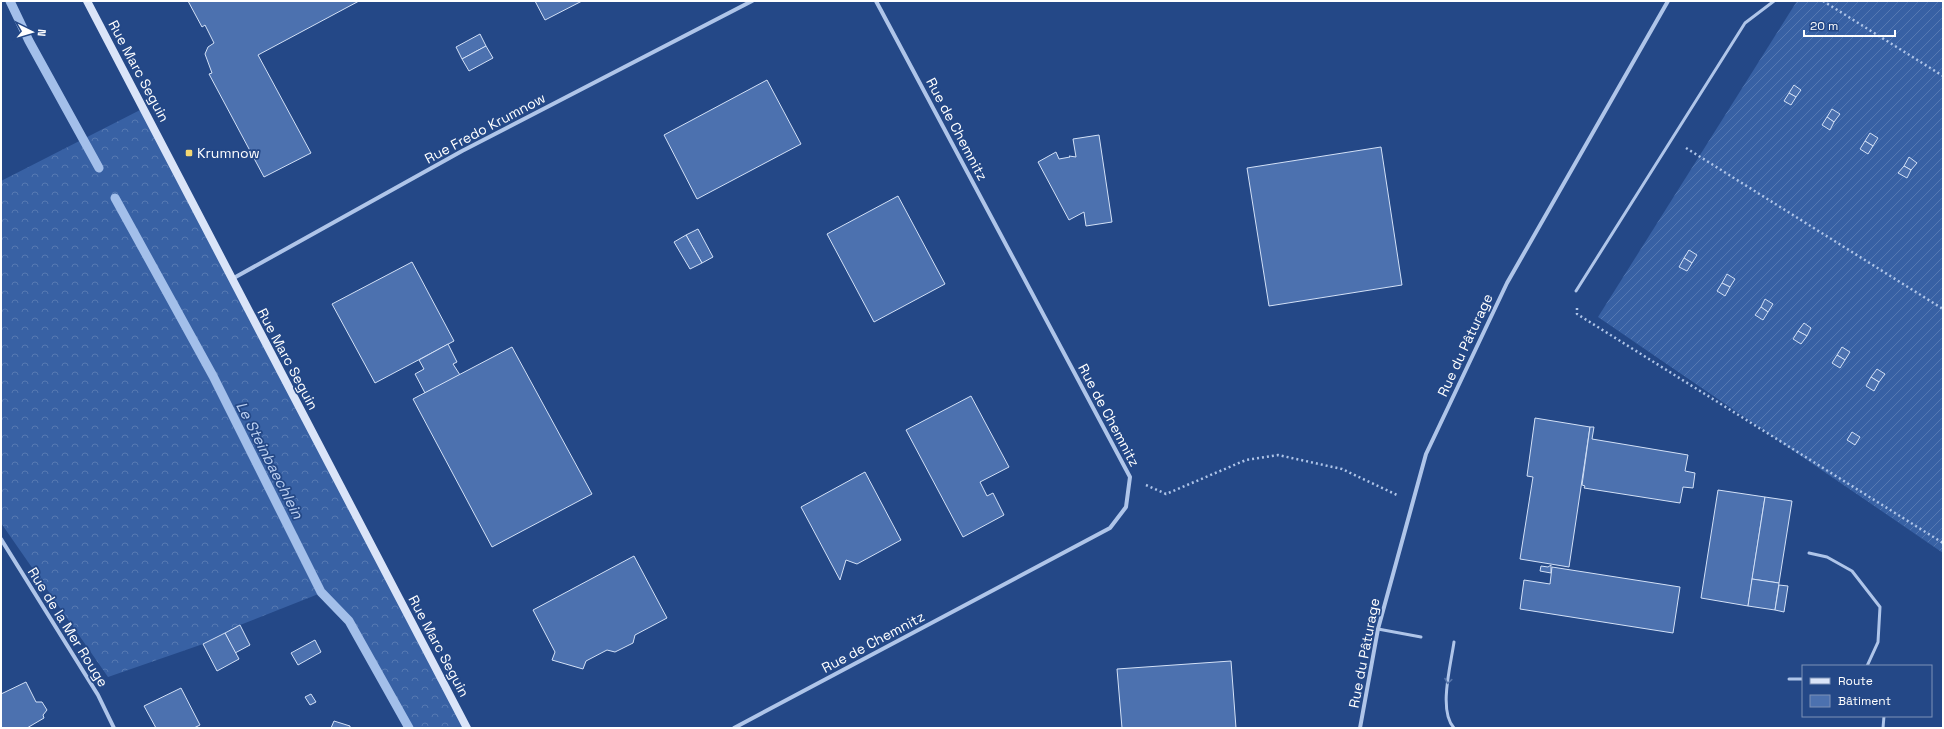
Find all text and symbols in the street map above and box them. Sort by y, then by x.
north arrow [12,12,52,52]
scale bar [1804,12,1895,38]
street label: Rue Marc Seguin [105,17,173,125]
text: 20 m [1810,18,1838,34]
text: N [35,29,49,37]
street label: Rue de Chemnitz [922,75,992,183]
street label: Rue Fredo Krumnow [422,89,548,167]
place label: Krumnow [197,144,260,162]
marker: Krumnow [184,148,194,158]
street label: Rue du Pâturage [1433,291,1497,399]
street label: Rue Marc Seguin [254,305,322,413]
street label: Rue de Chemnitz [1074,361,1144,469]
water label: Le Steinbaechlein [232,398,308,522]
street label: Rue de la Mer Rouge [24,564,112,690]
street label: Rue Marc Seguin [405,592,473,700]
street label: Rue du Pâturage [1345,597,1383,709]
street label: Rue de Chemnitz [819,607,927,677]
legend [1802,665,1932,717]
text: Route [1838,673,1873,689]
one-way arrow [1444,678,1453,684]
text: Bâtiment [1838,693,1891,709]

